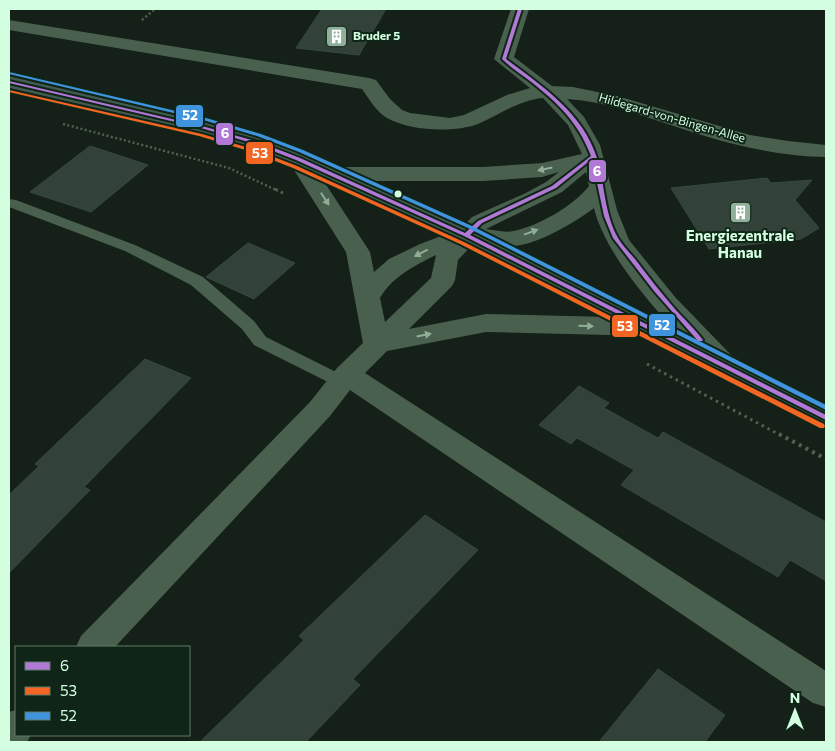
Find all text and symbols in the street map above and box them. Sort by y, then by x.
building icon: Bruder 5 [325,24,349,48]
place label: Bruder 5 [353,28,400,42]
street label: Hildegard-von-Bingen-Allee [597,89,747,145]
line badge: 52 [175,104,204,128]
text: 52 [182,106,198,123]
line badge: 6 [215,122,234,146]
text: 6 [221,124,230,141]
line badge: 53 [245,141,274,165]
text: 53 [252,144,268,161]
line badge: 6 [588,159,607,183]
text: 6 [593,162,602,179]
one-way arrow [537,165,553,173]
unlabelled marker [393,189,403,199]
one-way arrow [321,192,330,206]
building icon: Energiezentrale Hanau [728,201,752,225]
place label: Energiezentrale Hanau [686,226,794,261]
one-way arrow [524,228,539,235]
one-way arrow [414,249,428,257]
line badge: 52 [648,313,676,337]
line badge: 53 [611,314,639,338]
text: 52 [654,316,670,333]
text: 53 [617,317,633,334]
one-way arrow [578,322,594,330]
one-way arrow [417,330,433,338]
legend [15,646,190,736]
text: 6 [60,656,69,674]
text: 53 [60,681,77,699]
north arrow [770,686,820,736]
text: N [790,689,800,706]
text: 52 [60,706,77,724]

